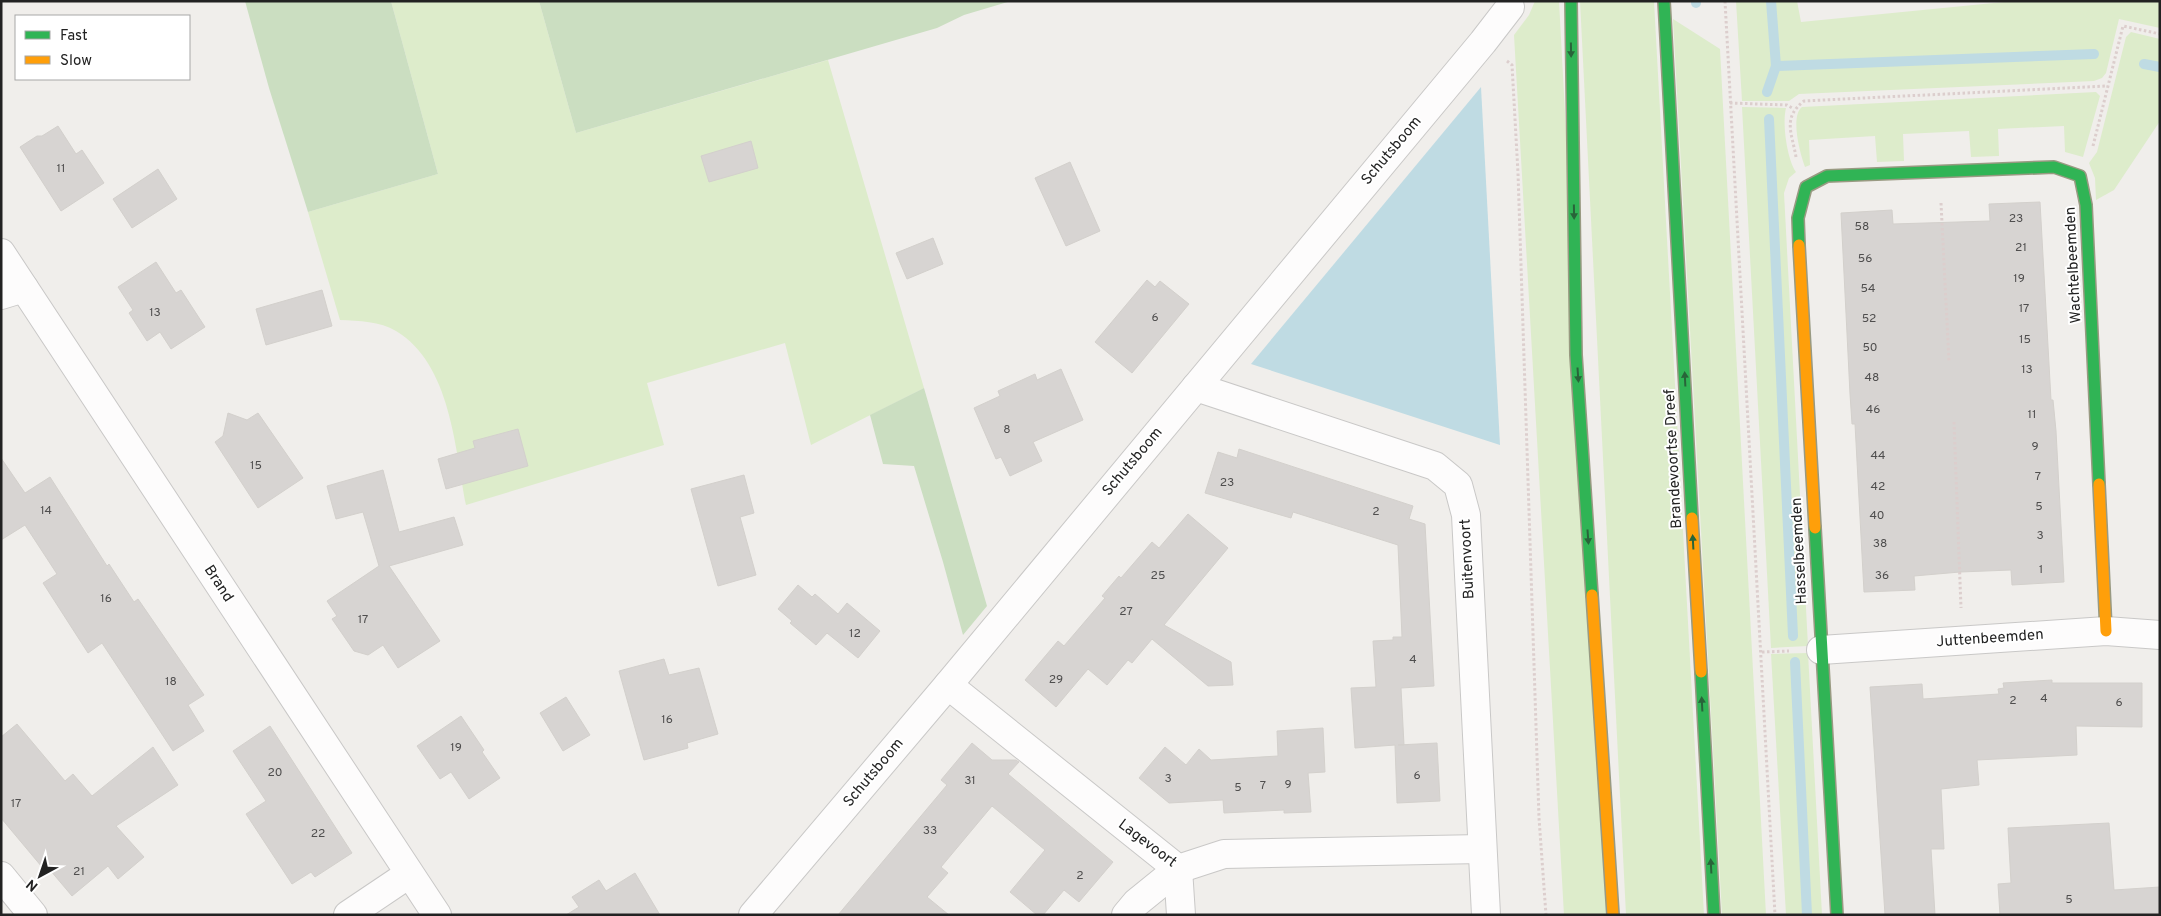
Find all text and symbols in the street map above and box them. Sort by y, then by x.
legend [15,15,190,80]
text: Fast [60,27,88,46]
one-way arrow [1567,42,1575,58]
text: Slow [60,52,92,71]
street label: Schutsboom [1358,113,1426,189]
house number: 11 [57,161,65,177]
one-way arrow [1570,205,1578,221]
street label: Wachtelbeemden [2061,206,2087,324]
house number: 23 [2009,211,2023,227]
house number: 58 [1855,219,1869,235]
house number: 21 [2015,240,2027,256]
house number: 56 [1858,251,1872,267]
house number: 19 [2013,271,2025,287]
house number: 54 [1860,281,1876,297]
house number: 17 [2019,301,2029,317]
house number: 13 [149,305,161,321]
house number: 6 [1151,310,1159,326]
house number: 52 [1862,311,1876,327]
house number: 15 [2019,332,2031,348]
house number: 50 [1862,340,1878,356]
house number: 13 [2021,362,2033,378]
one-way arrow [1574,367,1582,383]
house number: 48 [1865,370,1879,386]
one-way arrow [1680,371,1688,387]
street label: Brandevoortse Dreef [1661,389,1687,529]
house number: 46 [1866,402,1880,418]
house number: 11 [2028,407,2036,423]
house number: 8 [1003,422,1011,438]
street label: Schutsboom [1099,424,1167,500]
house number: 9 [2031,439,2039,455]
house number: 44 [1871,448,1885,464]
house number: 15 [250,458,262,474]
house number: 7 [2035,469,2041,485]
house number: 23 [1220,475,1234,491]
house number: 42 [1871,479,1885,495]
street label: Hasselbeemden [1788,497,1812,605]
house number: 5 [2035,499,2043,515]
house number: 14 [40,503,52,519]
house number: 2 [1372,504,1380,520]
house number: 40 [1869,508,1885,524]
street label: Buitenvoort [1456,518,1480,600]
house number: 3 [2036,528,2044,544]
one-way arrow [1585,529,1593,545]
one-way arrow [1689,533,1697,549]
house number: 38 [1873,536,1887,552]
street label: Brand [199,562,237,606]
house number: 1 [2039,562,2043,578]
house number: 25 [1151,568,1165,584]
house number: 36 [1875,568,1889,584]
house number: 16 [100,591,112,607]
house number: 27 [1119,604,1133,620]
house number: 17 [358,612,368,628]
house number: 12 [849,626,861,642]
street label: Juttenbeemden [1936,626,2044,652]
house number: 4 [1409,652,1417,668]
house number: 29 [1049,672,1063,688]
house number: 18 [165,674,177,690]
house number: 4 [2040,691,2048,707]
house number: 2 [2009,693,2017,709]
house number: 6 [2115,695,2123,711]
one-way arrow [1698,696,1706,712]
house number: 16 [661,712,673,728]
street label: Schutsboom [840,735,908,811]
house number: 19 [450,740,462,756]
house number: 20 [267,765,283,781]
house number: 6 [1413,768,1421,784]
house number: 3 [1164,771,1172,787]
house number: 31 [964,773,976,789]
house number: 9 [1284,777,1292,793]
house number: 7 [1260,778,1266,794]
house number: 5 [1234,780,1242,796]
house number: 17 [11,796,21,812]
street label: Lagevoort [1114,816,1180,872]
house number: 33 [923,823,937,839]
house number: 22 [311,826,325,842]
north arrow [15,851,65,901]
one-way arrow [1707,858,1715,874]
house number: 21 [73,864,85,880]
house number: 2 [1076,868,1084,884]
text: N [23,875,42,895]
house number: 5 [2065,892,2073,908]

